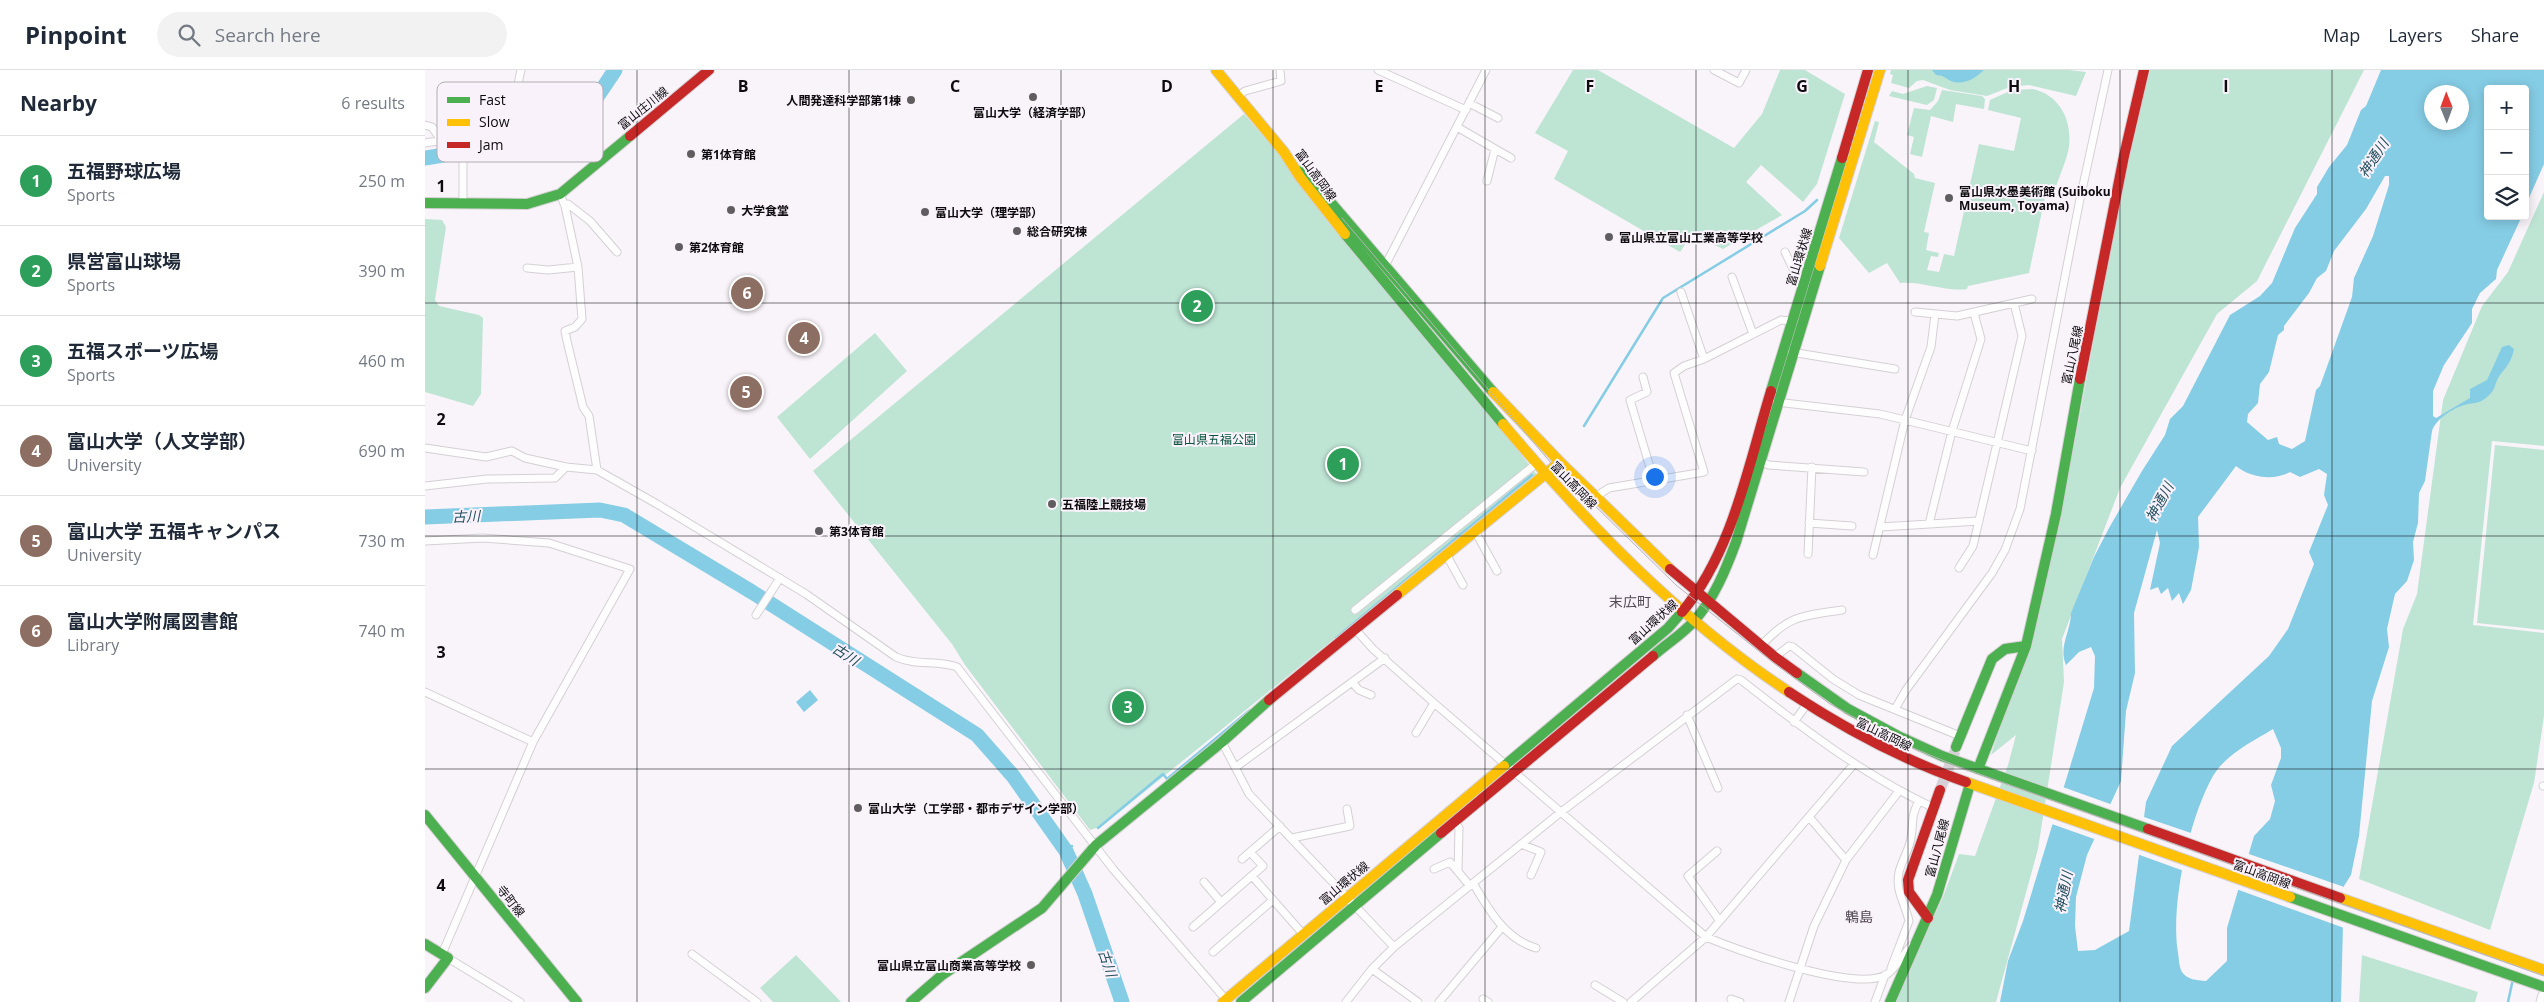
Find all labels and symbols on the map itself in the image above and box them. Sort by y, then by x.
text: B [738,75,748,97]
text: C [950,75,960,97]
text: D [1161,75,1173,97]
text: E [1375,75,1384,97]
text: F [1586,75,1594,97]
text: G [1796,75,1808,97]
text: H [2008,75,2020,97]
text: I [2223,75,2229,97]
legend [437,82,603,162]
street label: 富山庄川線 [614,83,672,133]
north arrow [2424,85,2469,130]
text: Fast [479,90,506,109]
marker: 富山大学（経済学部） [1027,91,1039,103]
place label: 人間発達科学部第1棟 [786,92,901,109]
marker: 人間発達科学部第1棟 [905,94,917,106]
place label: 富山大学（経済学部） [973,104,1093,121]
text: Slow [479,112,510,131]
water label: 神通川 [2354,134,2393,181]
text: Jam [477,135,504,154]
place label: 第1体育館 [701,146,756,163]
street label: 富山高岡線 [1291,146,1341,204]
marker: 第1体育館 [685,148,697,160]
text: 1 [436,175,446,197]
place label: 富山県水墨美術館 (Suiboku Museum, Toyama) [1959,183,2111,214]
marker: 富山県水墨美術館 (Suiboku Museum, Toyama) [1943,192,1955,204]
place label: 大学食堂 [741,202,789,219]
marker: 大学食堂 [725,204,737,216]
place label: 富山大学（理学部） [935,204,1043,221]
marker: 富山大学（理学部） [919,206,931,218]
place label: 総合研究棟 [1027,223,1087,240]
marker: 総合研究棟 [1011,225,1023,237]
street label: 富山環状線 [1782,226,1816,288]
place label: 富山県立富山工業高等学校 [1619,229,1763,246]
marker: 富山県立富山工業高等学校 [1603,231,1615,243]
place label: 第2体育館 [689,239,744,256]
marker: 第2体育館 [673,241,685,253]
pin: 6 [731,274,763,312]
pin: 2 [1181,287,1213,325]
pin: 4 [788,319,820,357]
street label: 富山八尾線 [2057,324,2087,386]
pin: 5 [730,373,762,411]
text: 2 [436,408,446,430]
park label: 富山県五福公園 [1172,431,1256,448]
pin: 1 [1327,445,1359,483]
street label: 富山高岡線 [1547,458,1601,512]
your location [1642,464,1668,490]
water label: 神通川 [2141,477,2178,525]
place label: 五福陸上競技場 [1062,496,1146,513]
marker: 五福陸上競技場 [1046,498,1058,510]
water label: 古川 [452,506,482,526]
place label: 第3体育館 [829,523,884,540]
marker: 第3体育館 [813,525,825,537]
district label: 末広町 [1609,592,1651,611]
street label: 富山環状線 [1625,596,1681,648]
water label: 古川 [829,639,865,671]
text: 3 [436,641,446,663]
pin: 3 [1112,688,1144,726]
street label: 富山高岡線 [1853,713,1915,755]
place label: 富山大学（工学部・都市デザイン学部） [868,800,1084,817]
marker: 富山大学（工学部・都市デザイン学部） [852,802,864,814]
street label: 富山八尾線 [1921,817,1953,879]
street label: 富山高岡線 [2231,856,2293,892]
street label: 富山環状線 [1316,857,1372,909]
water label: 神通川 [2050,868,2077,914]
text: 4 [436,874,446,896]
street label: 寺町線 [493,882,529,920]
district label: 鵯島 [1845,907,1873,926]
water label: 古川 [1094,947,1122,981]
place label: 富山県立富山商業高等学校 [877,957,1021,974]
marker: 富山県立富山商業高等学校 [1025,959,1037,971]

